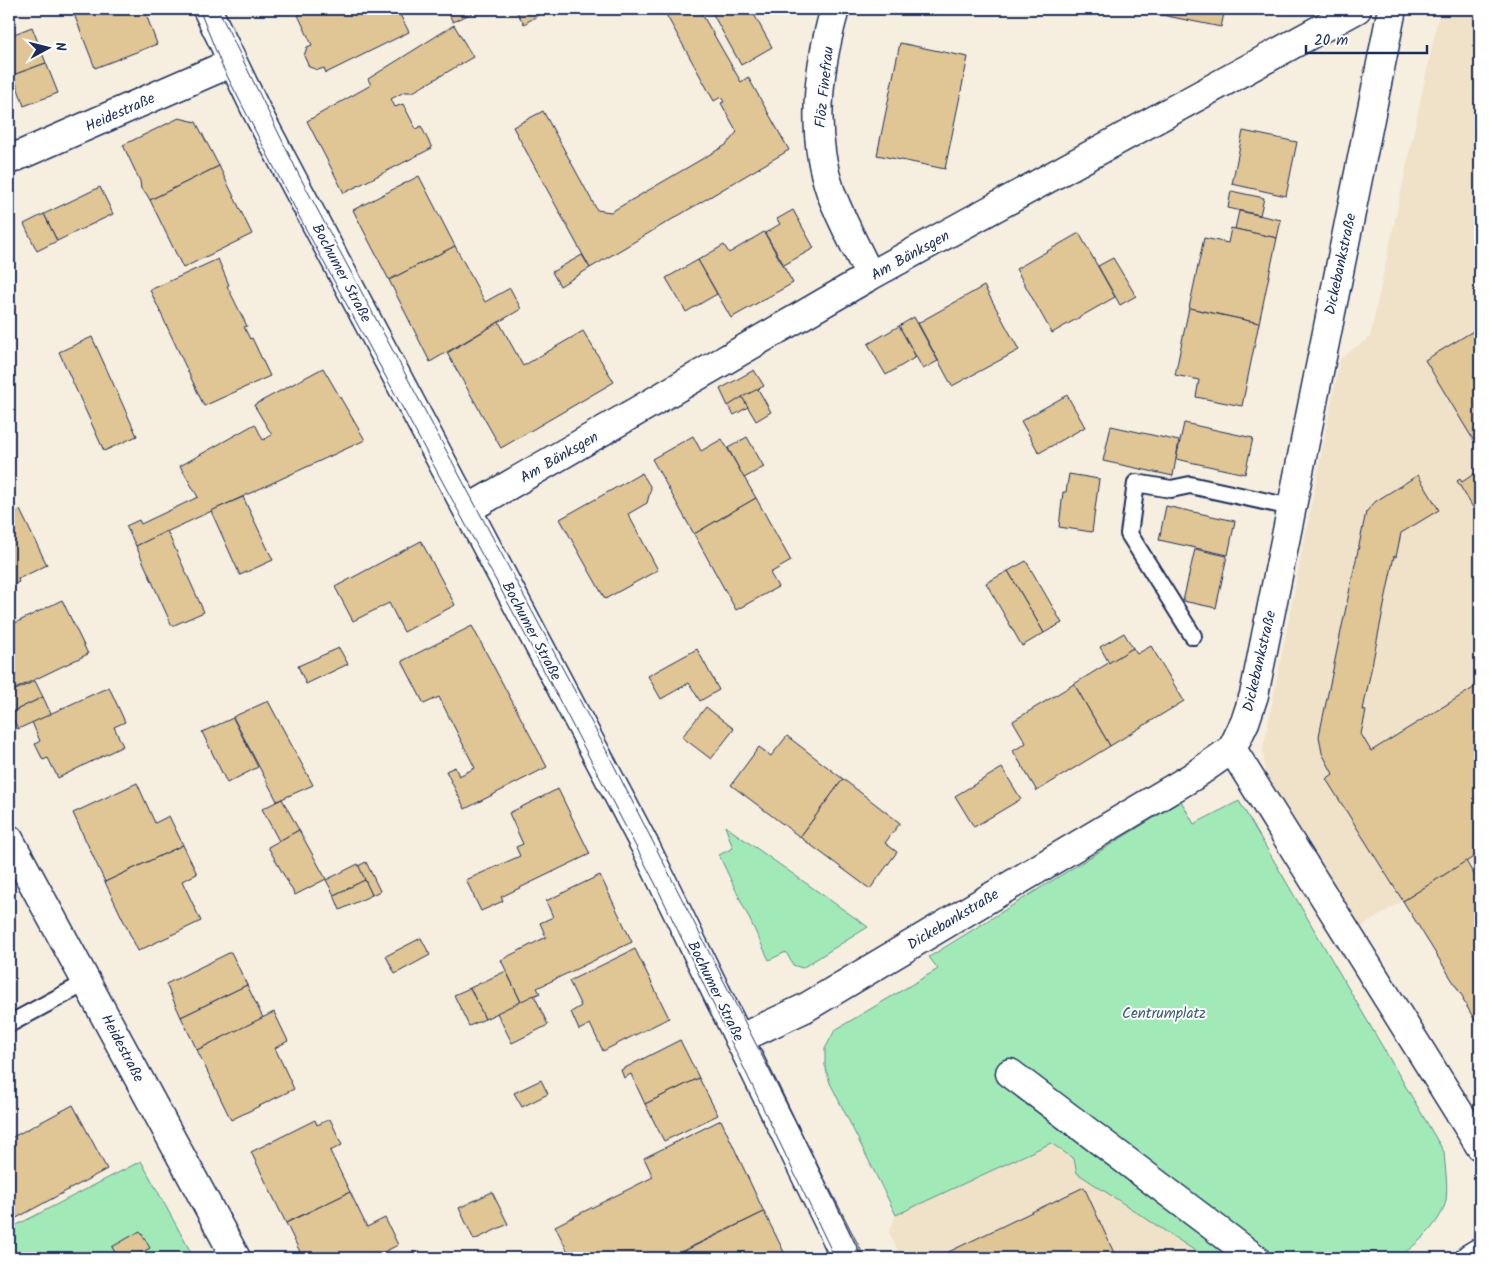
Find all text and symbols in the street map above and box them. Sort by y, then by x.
north arrow [22,22,72,72]
scale bar [1306,22,1428,54]
text: 20 m [1314,29,1348,53]
text: N [48,41,71,52]
street label: Flöz Finefrau [809,45,841,129]
street label: Heidestraße [82,87,159,139]
street label: Dickebankstraße [1318,211,1364,317]
street label: Bochumer Straße [305,220,377,328]
street label: Am Bänksgen [867,224,954,287]
street label: Am Bänksgen [516,426,603,490]
street label: Bochumer Straße [495,578,567,686]
street label: Dickebankstraße [1237,608,1283,714]
street label: Dickebankstraße [903,883,1004,957]
street label: Bochumer Straße [680,937,750,1046]
park label: Centrumplatz [1122,1002,1206,1026]
street label: Heidestraße [94,1010,150,1087]

